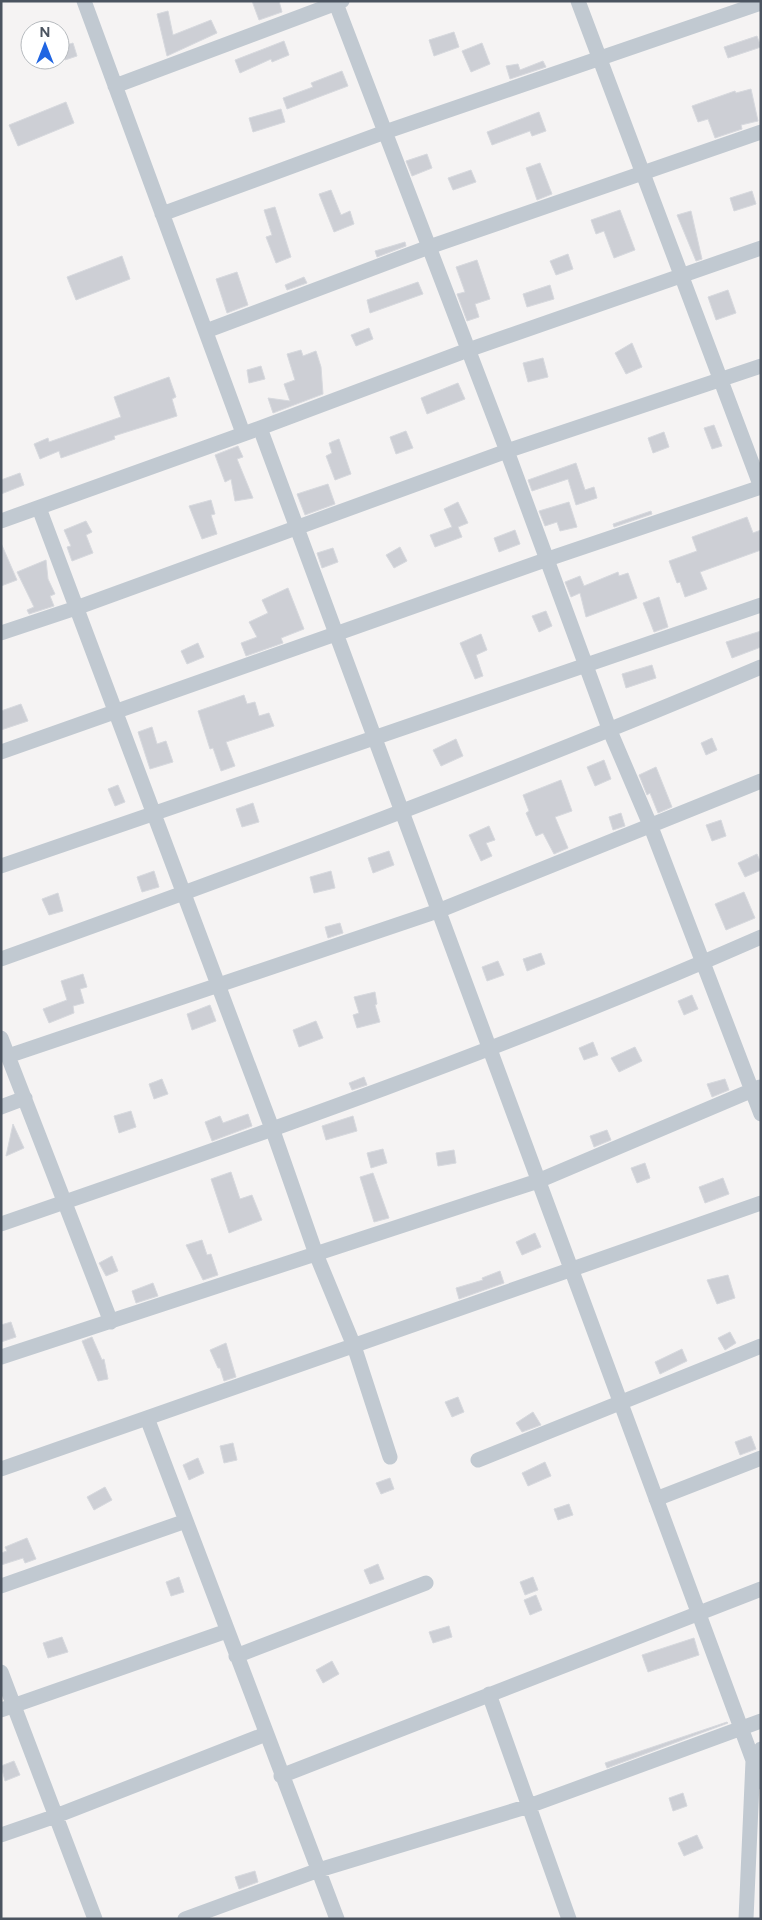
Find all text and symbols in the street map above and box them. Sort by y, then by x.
north arrow [20,20,70,70]
text: N [40,24,50,41]

